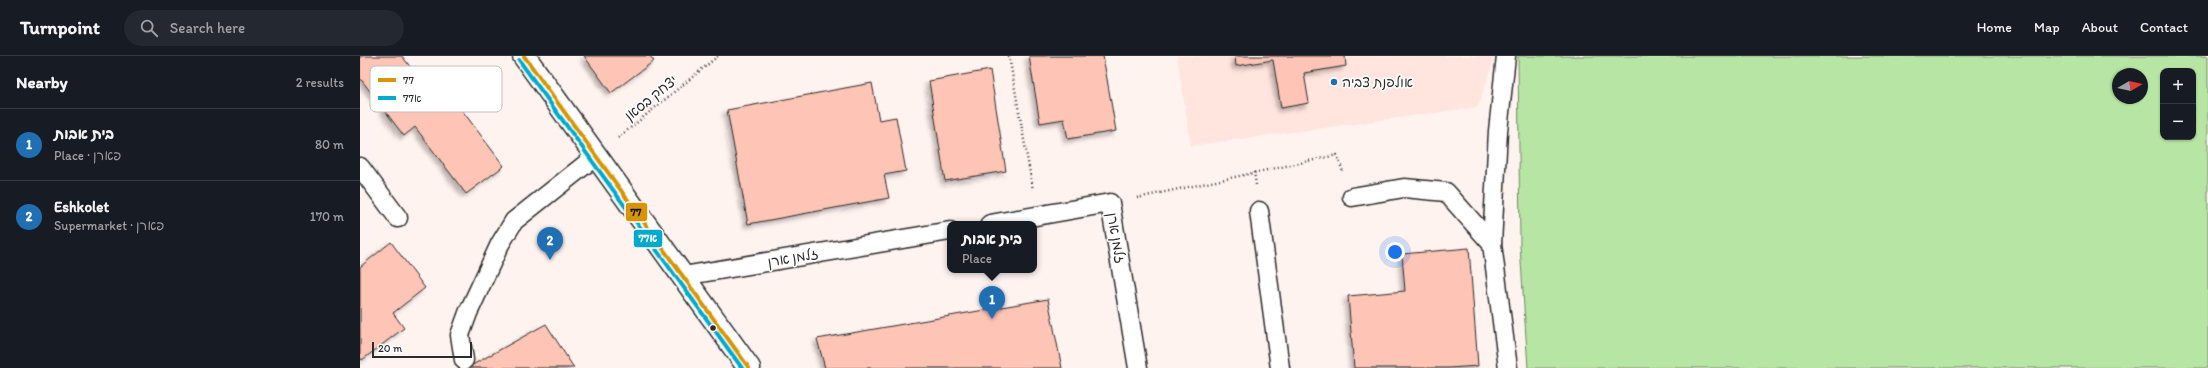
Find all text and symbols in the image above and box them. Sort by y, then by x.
search box [124,10,404,46]
text: Turnpoint [20,16,100,39]
icon: search [138,17,160,39]
text: Search here [170,19,245,37]
text: Home [1977,19,2012,36]
text: Map [2034,19,2060,36]
text: About [2082,19,2118,36]
text: Contact [2140,19,2188,36]
legend [370,66,502,112]
north arrow [2112,68,2148,104]
map controls [2160,68,2196,140]
button: + [2160,68,2196,104]
text: Nearby [16,72,68,92]
street label: יצחק בסאן [621,72,681,124]
text: 77 [403,74,414,87]
place label: אולפנת צביה [1342,74,1413,91]
text: 2 results [296,75,344,90]
marker: אולפנת צביה [1329,77,1339,87]
text: 77א [403,92,422,105]
button: − [2160,104,2196,140]
text: בית אבות [54,125,114,143]
text: 1 [26,137,32,152]
text: 80 m [315,137,344,152]
text: Place · פארן [54,148,121,163]
text: Eshkolet [54,198,109,216]
line badge: 77 [625,202,648,222]
text: 77 [630,206,642,219]
text: 2 [26,209,32,224]
text: 170 m [310,209,344,224]
street label: זלמן ארן [1103,211,1129,265]
text: Supermarket · פארן [54,218,164,233]
popup [947,221,1037,273]
pin: 2 [537,227,563,260]
line badge: 77א [633,229,663,248]
text: בית אבות [962,230,1022,248]
text: 77א [638,232,658,245]
your location [1385,242,1405,262]
street label: זלמן ארן [766,245,820,271]
text: Place [962,251,992,266]
pin: 1 [979,286,1005,319]
unlabelled marker [708,323,718,333]
scale bar [372,340,472,359]
text: 20 m [378,342,402,355]

